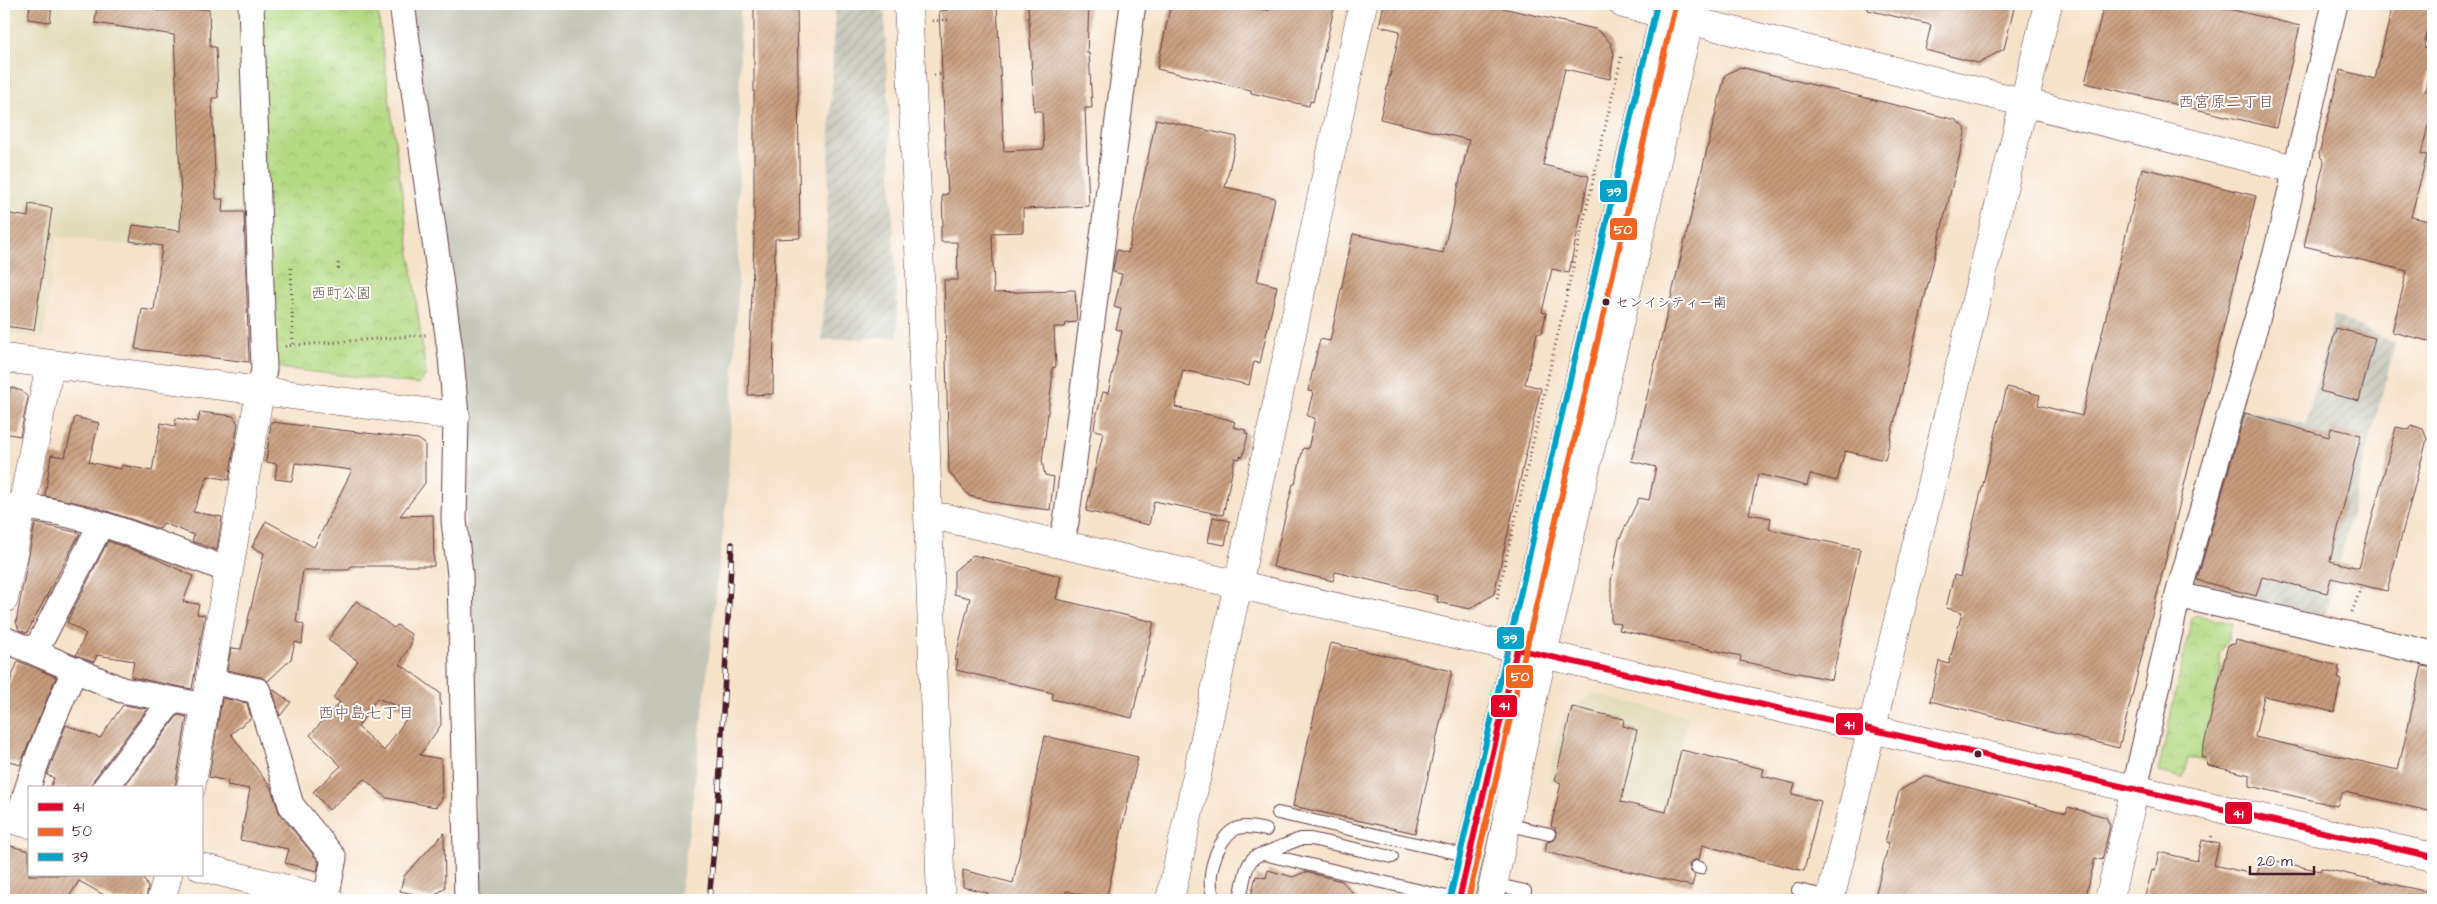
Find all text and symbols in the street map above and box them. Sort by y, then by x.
district label: 西宮原二丁目 [2178,91,2274,113]
line badge: 39 [1599,179,1628,203]
text: 39 [1605,182,1622,202]
line badge: 50 [1609,217,1638,241]
text: 50 [1614,220,1633,240]
park label: 西町公園 [311,283,371,304]
place label: センイシティー南 [1615,293,1727,313]
marker: センイシティー南 [1601,297,1611,307]
line badge: 39 [1496,626,1525,650]
text: 39 [1501,629,1518,649]
line badge: 50 [1505,664,1534,689]
text: 50 [1511,667,1530,687]
line badge: 41 [1490,694,1518,718]
text: 41 [1498,696,1510,716]
district label: 西中島七丁目 [318,702,414,724]
line badge: 41 [1835,712,1864,736]
text: 41 [1843,715,1855,735]
unlabelled marker [1973,749,1983,759]
legend [28,786,202,876]
text: 41 [72,797,84,818]
line badge: 41 [2224,801,2253,825]
text: 41 [2232,804,2244,824]
text: 50 [72,821,93,842]
scale bar [2250,844,2313,876]
text: 39 [72,847,88,868]
text: 20 m [2257,851,2293,872]

